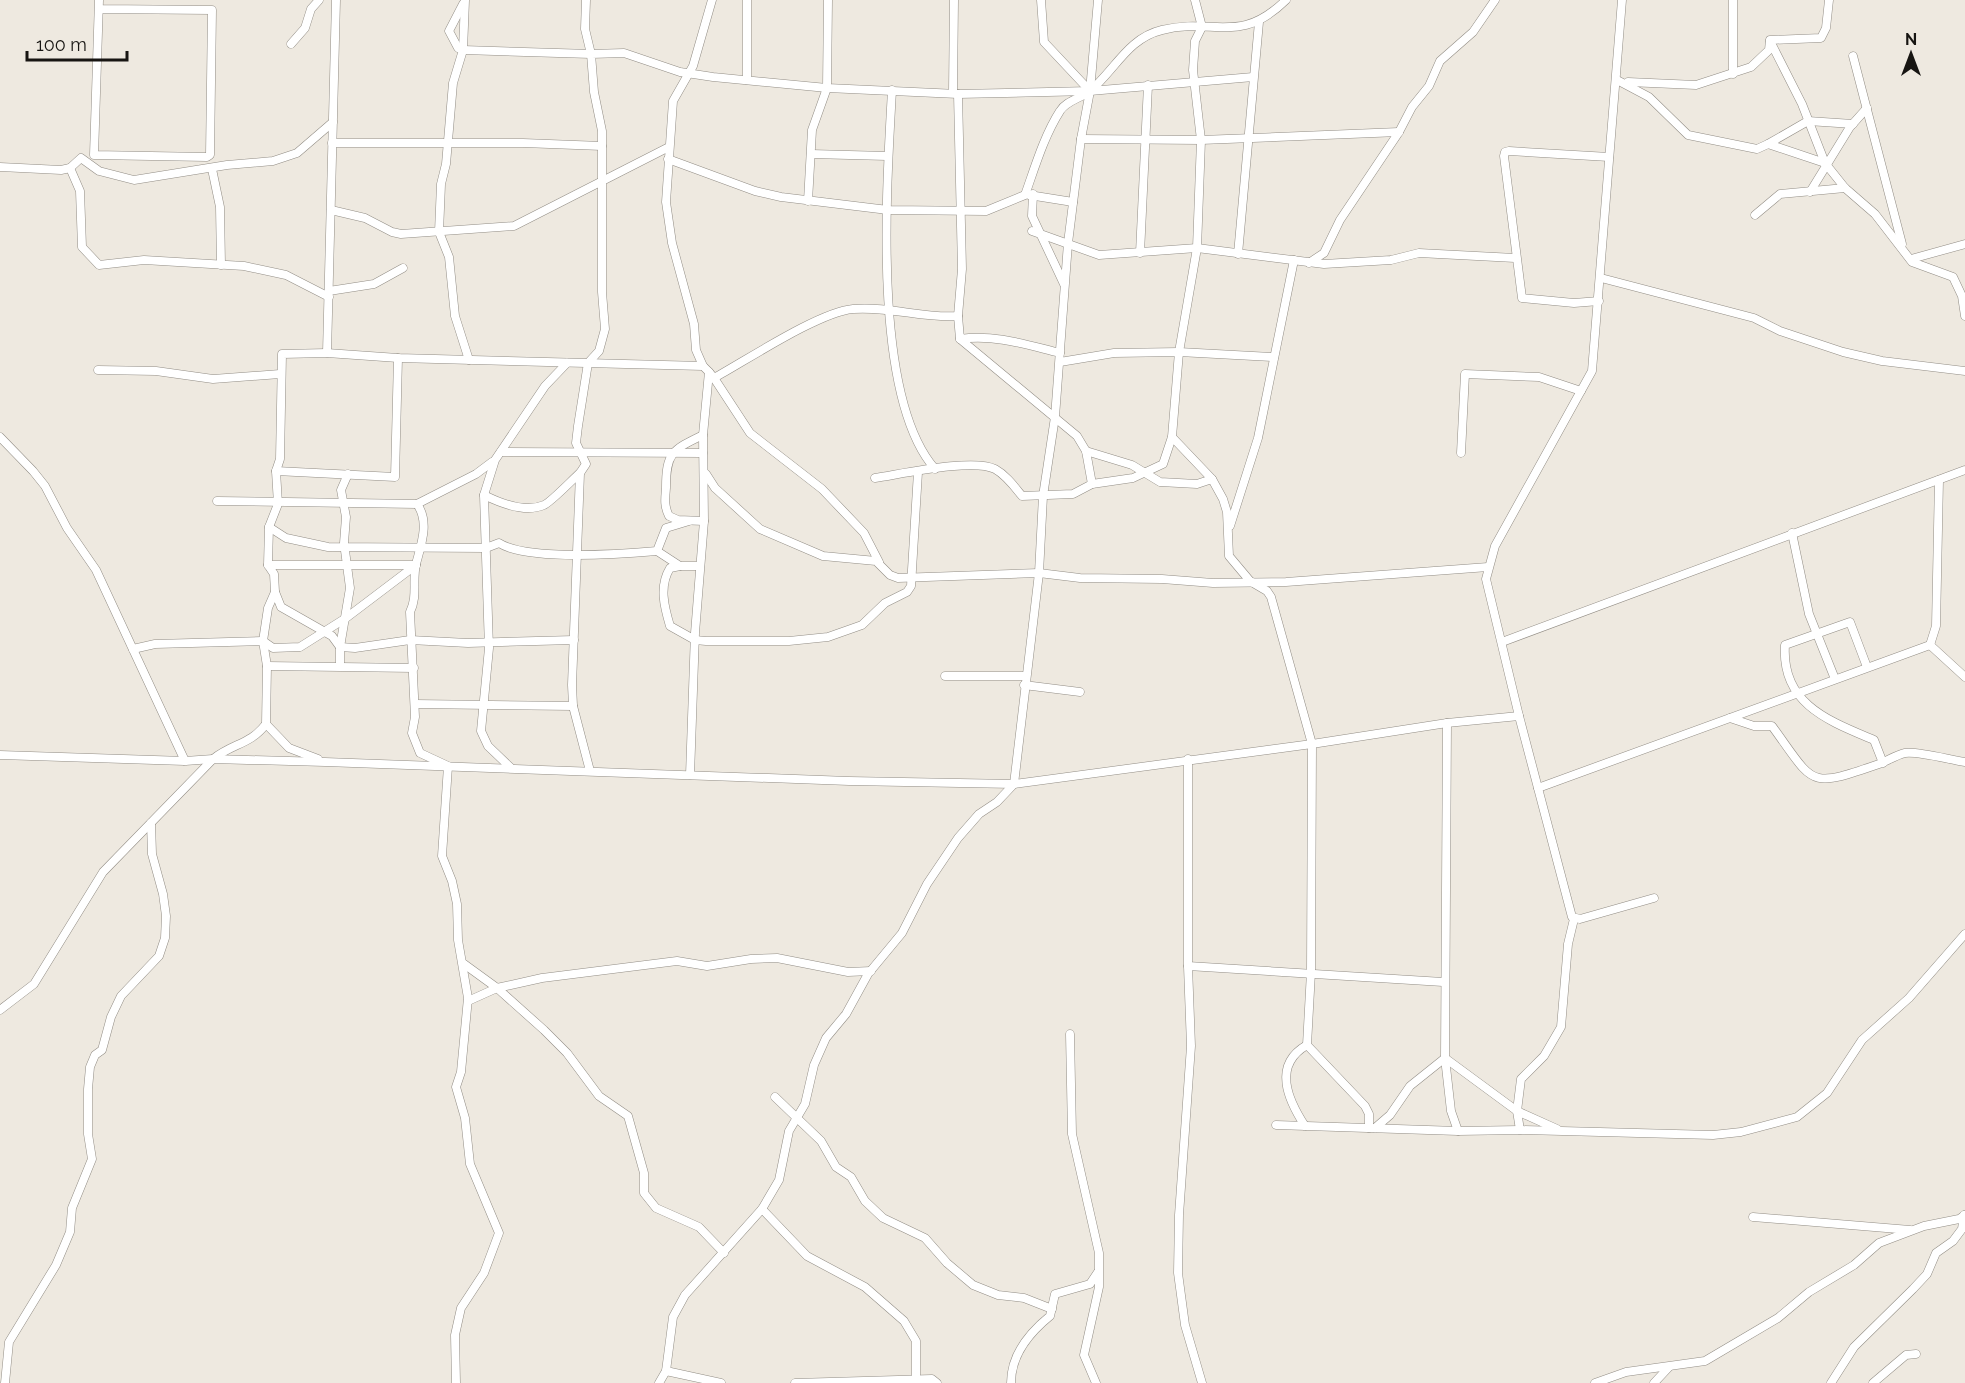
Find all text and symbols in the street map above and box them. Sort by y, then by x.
scale bar [27,24,128,62]
north arrow [1881,24,1941,84]
text: N [1905,30,1917,49]
text: 100 m [36,34,87,55]

